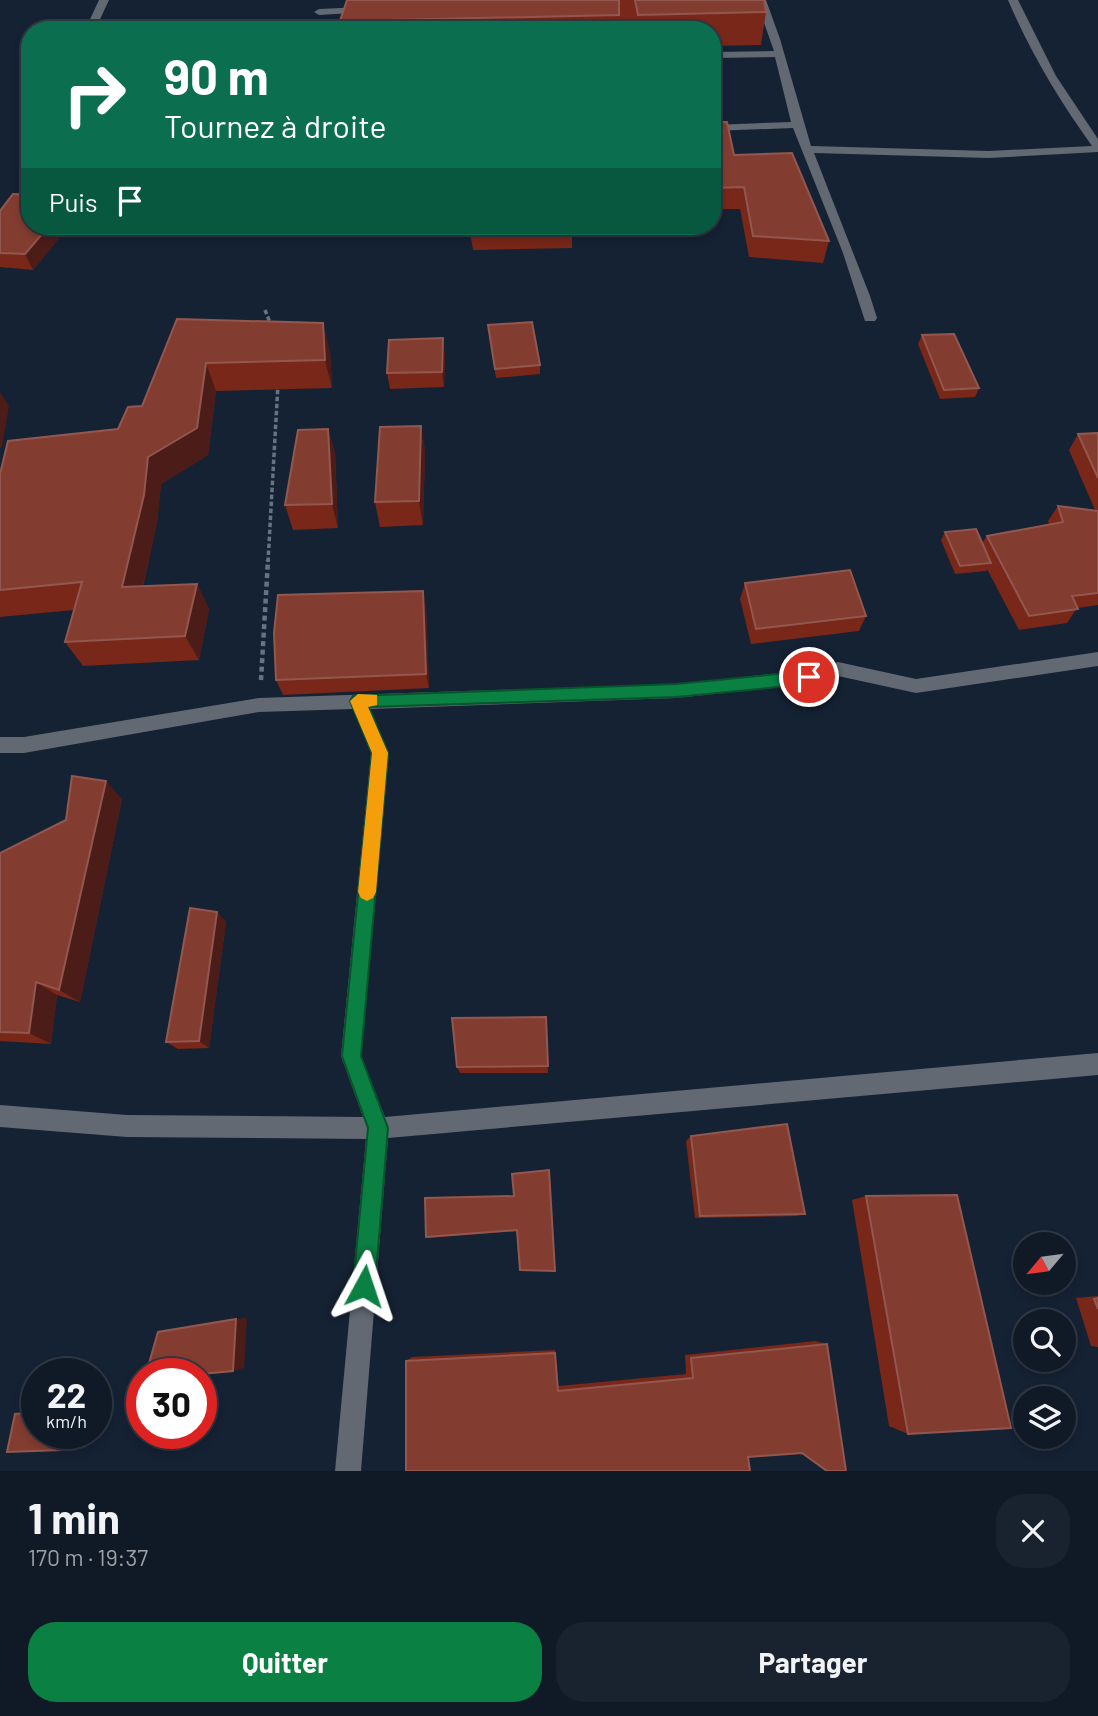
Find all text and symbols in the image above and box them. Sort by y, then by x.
text: 90 m [164,46,269,105]
icon: right [49,49,140,140]
text: Tournez à droite [164,106,386,144]
icon: arrive [111,182,149,220]
text: Puis [49,186,97,217]
pin [779,647,839,707]
icon: arrive [790,658,828,696]
north arrow [1013,1232,1076,1295]
map controls [1013,1232,1076,1449]
position arrow [327,1249,401,1323]
button: search [1013,1309,1076,1372]
speed limit sign: 30 [126,1358,217,1449]
text: 22 [47,1373,86,1415]
button: layers [1013,1386,1076,1449]
text: km/h [46,1410,87,1432]
text: 1 min [28,1492,120,1542]
button: close [996,1494,1070,1568]
text: 170 m · 19:37 [28,1543,148,1571]
button: Quitter [28,1622,542,1702]
button: Partager [556,1622,1070,1702]

